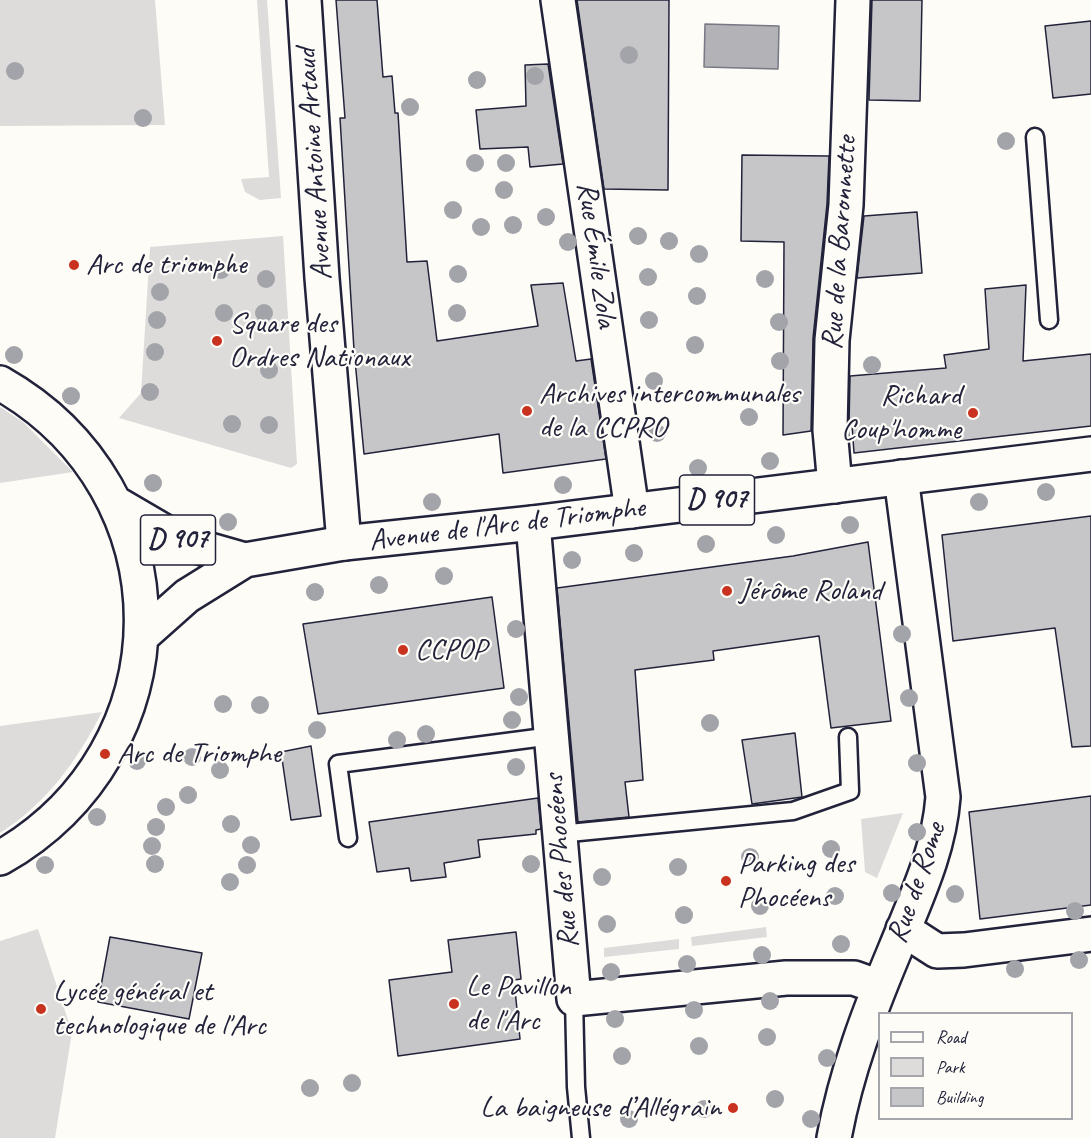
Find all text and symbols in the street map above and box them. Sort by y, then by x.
street label: Avenue Antoine Artaud [289,47,341,281]
street label: Rue de la Baronnette [815,135,865,351]
street label: Rue Émile Zola [568,180,624,330]
place label: Arc de triomphe [86,247,247,283]
marker: Arc de triomphe [67,258,81,272]
place label: Square des Ordres Nationaux [229,306,410,376]
marker: Square des Ordres Nationaux [210,334,224,348]
place label: Archives intercommunales de la CCPRO [539,376,799,446]
place label: Richard Coup'homme [841,378,961,448]
marker: Archives intercommunales de la CCPRO [520,404,534,418]
marker: Richard Coup'homme [966,406,980,420]
road number: D 907 [680,475,754,525]
street label: Avenue de l'Arc de Triomphe [367,490,647,560]
road number: D 907 [140,515,216,565]
place label: Jérôme Roland [739,573,882,609]
marker: Jérôme Roland [720,584,734,598]
place label: CCPOP [415,632,486,668]
marker: CCPOP [396,643,410,657]
place label: Arc de Triomphe [117,736,281,772]
marker: Arc de Triomphe [98,747,112,761]
street label: Rue des Phocéens [536,772,588,950]
street label: Rue de Rome [880,818,954,948]
place label: Parking des Phocéens [738,846,854,916]
marker: Parking des Phocéens [719,874,733,888]
place label: Le Pavillon de l'Arc [466,969,571,1040]
place label: Lycée général et technologique de l'Arc [53,974,266,1044]
marker: Le Pavillon de l'Arc [447,997,461,1011]
marker: Lycée général et technologique de l'Arc [34,1002,48,1016]
legend [878,1012,1073,1120]
text: Road [936,1026,966,1048]
text: Park [936,1056,965,1078]
text: Building [936,1086,983,1108]
place label: La baigneuse d’Allégrain [480,1090,721,1126]
marker: La baigneuse d’Allégrain [726,1101,740,1115]

